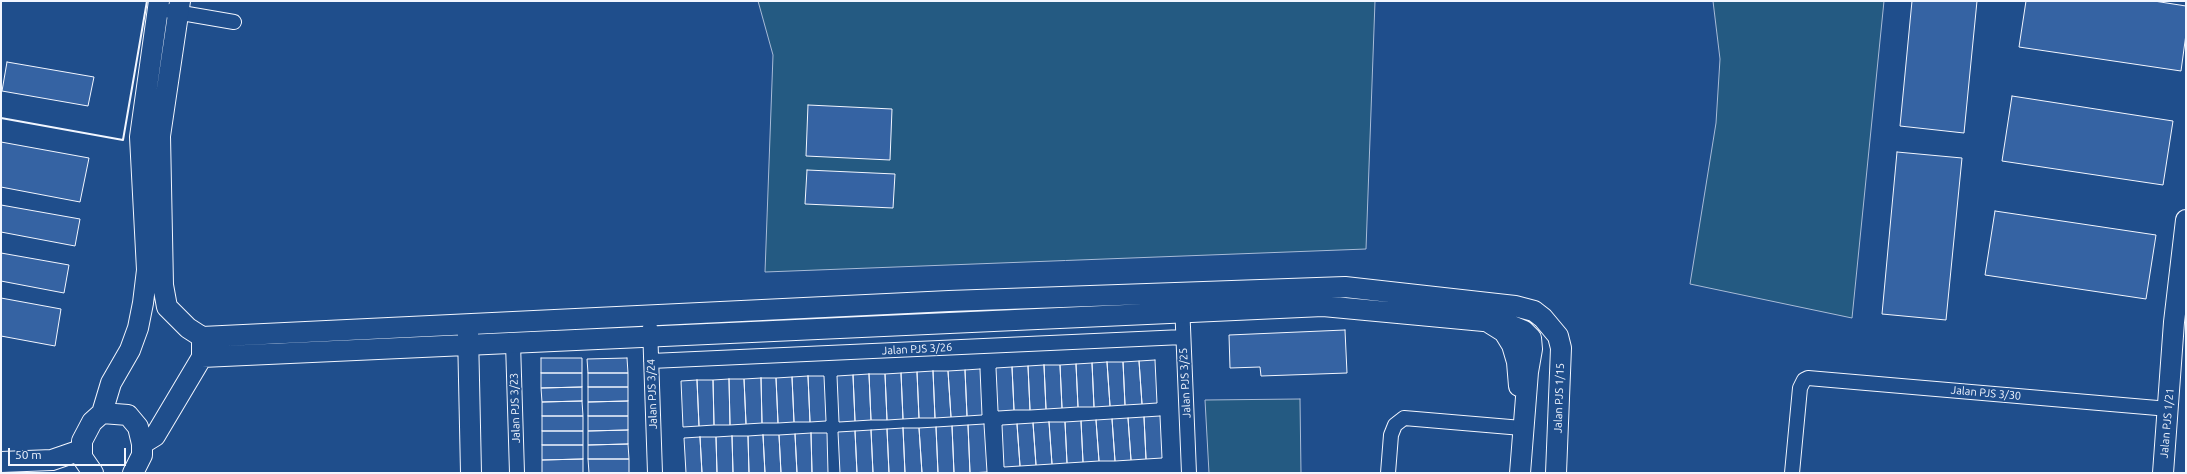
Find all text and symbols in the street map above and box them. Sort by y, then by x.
street label: Jalan PJS 3/26 [881,341,953,357]
street label: Jalan PJS 3/25 [1177,347,1193,419]
street label: Jalan PJS 3/24 [644,359,660,429]
street label: Jalan PJS 1/15 [1551,363,1567,433]
street label: Jalan PJS 3/23 [507,373,523,443]
street label: Jalan PJS 3/30 [1950,383,2022,403]
street label: Jalan PJS 1/21 [2157,387,2177,459]
scale bar [10,440,128,466]
text: 50 m [15,448,42,461]

